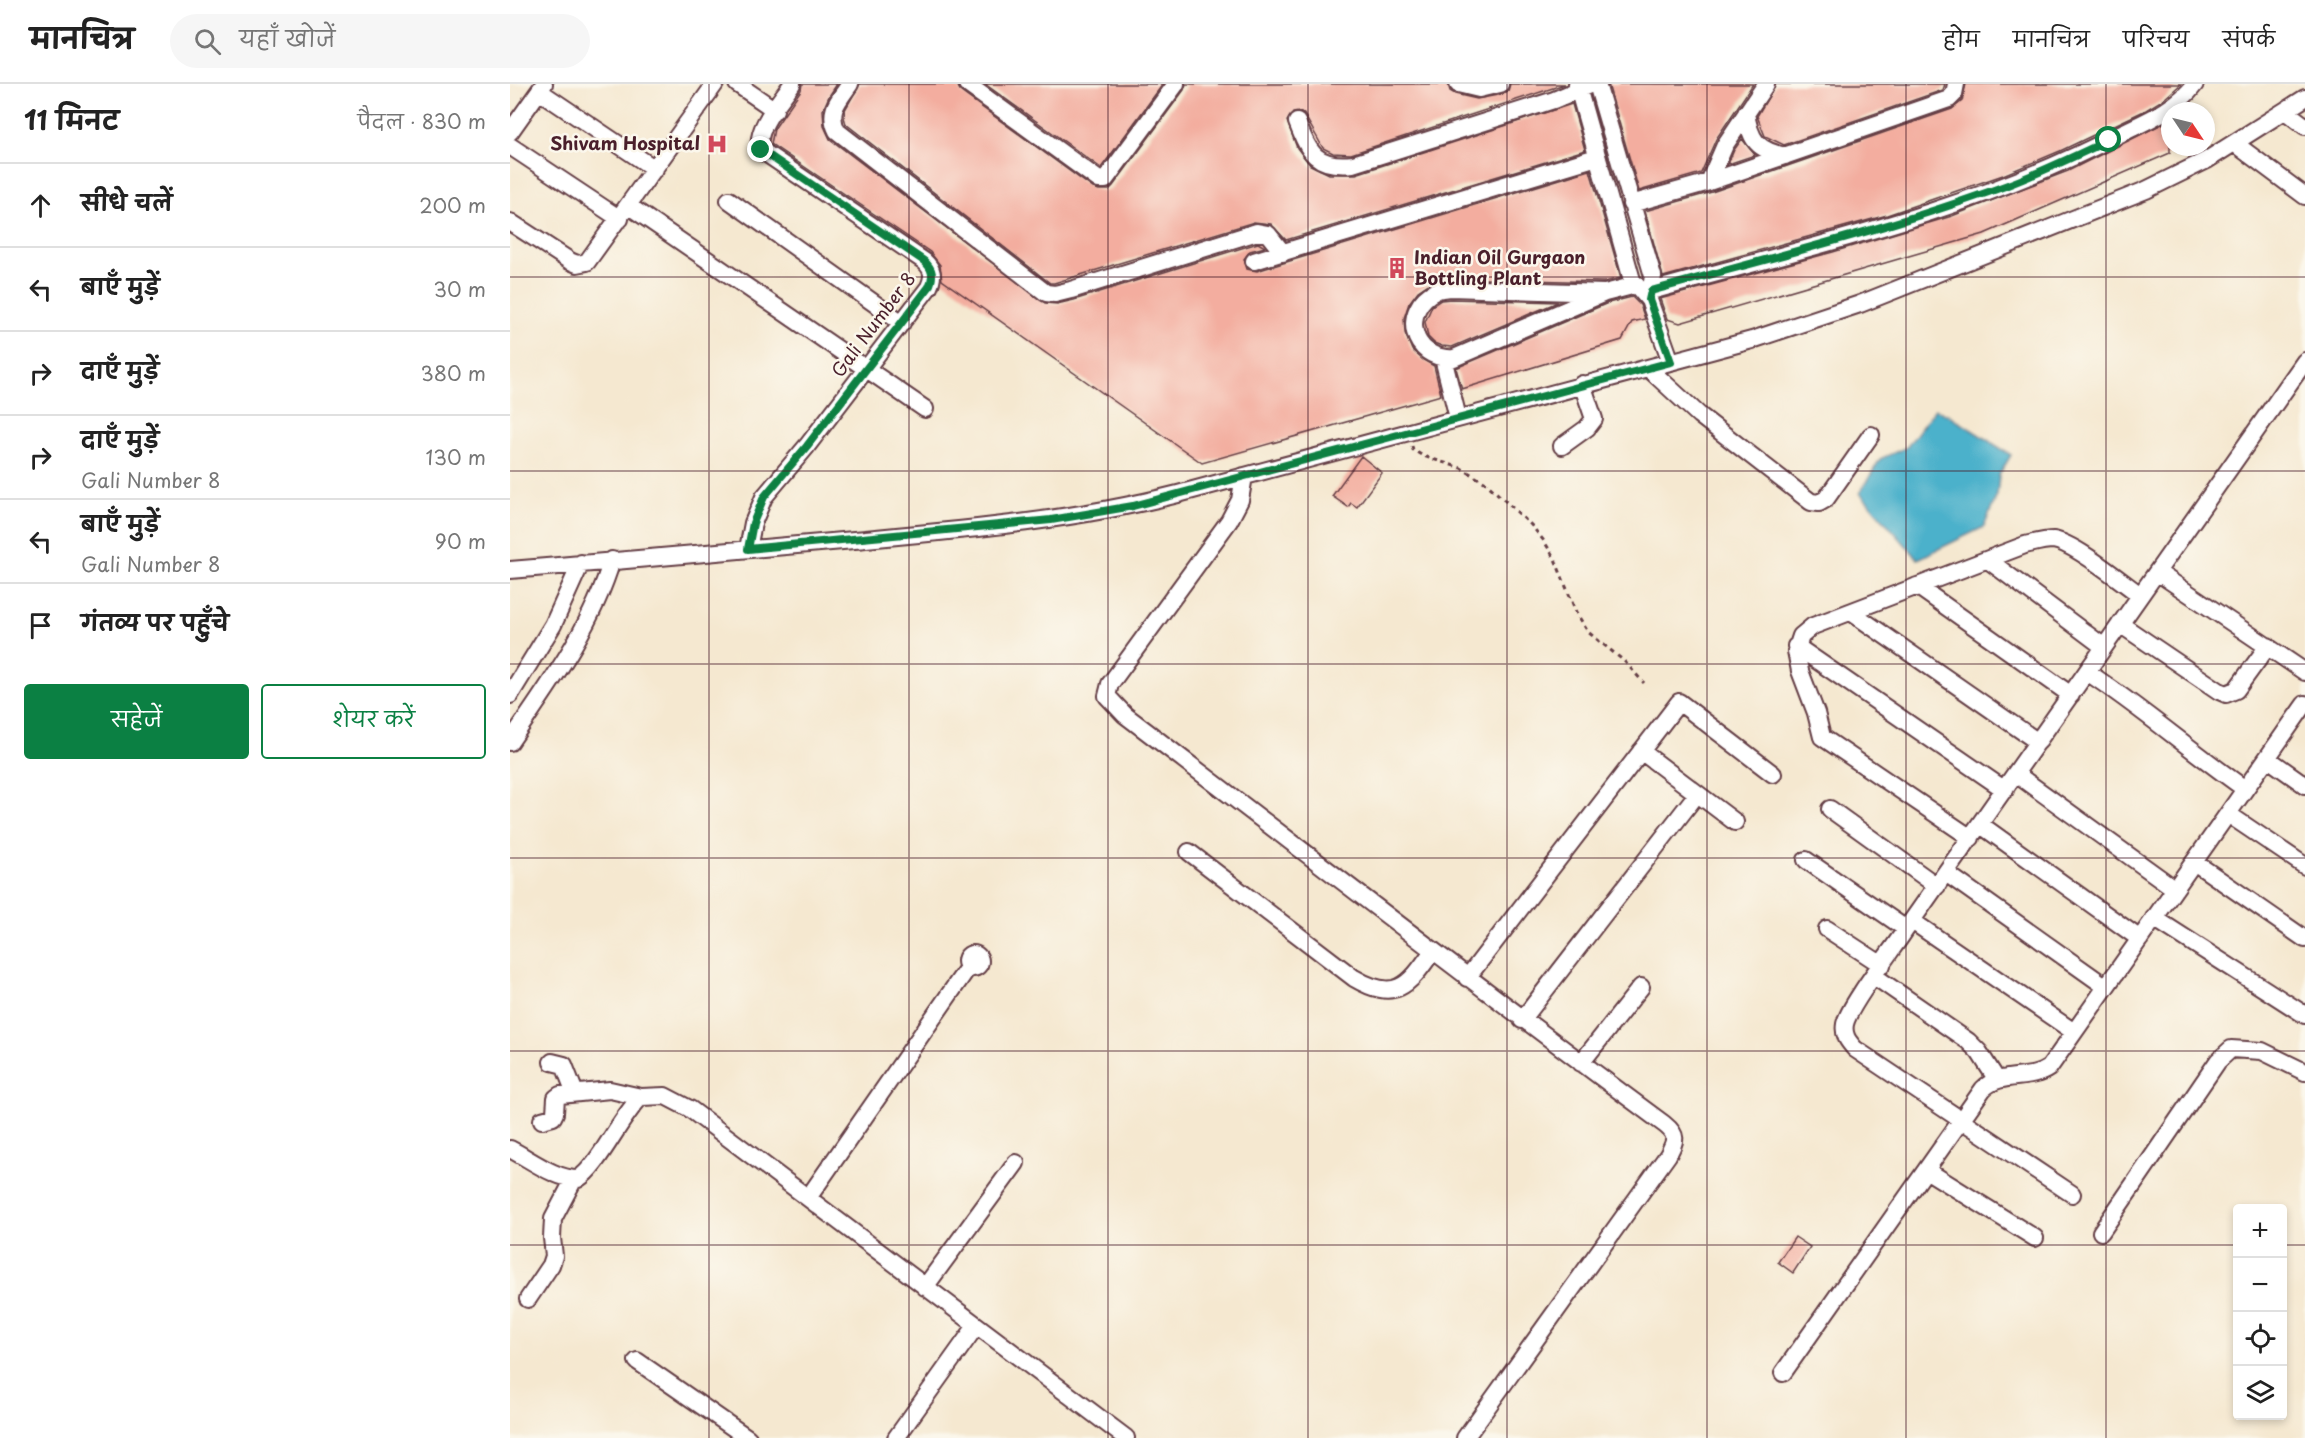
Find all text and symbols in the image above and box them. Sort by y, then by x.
search box [170,14,590,68]
text: मानचित्र [30,16,134,59]
text: यहाँ खोजें [239,21,335,54]
text: होम [1943,22,1980,54]
text: मानचित्र [2013,22,2090,54]
text: परिचय [2123,22,2189,54]
text: संपर्क [2222,22,2275,54]
icon: search [191,25,224,58]
text: 11 मिनट [24,100,119,139]
north arrow [2161,102,2215,156]
text: पैदल · 830 m [357,106,486,136]
route start [2095,126,2121,152]
place label: Shivam Hospital [550,129,700,156]
hospital icon: Shivam Hospital [705,132,729,156]
route end [747,136,773,162]
text: सीधे चलें [81,185,173,218]
icon: ahead [24,189,57,222]
text: 200 m [419,190,486,220]
place label: Indian Oil Gurgaon Bottling Plant [1414,243,1585,291]
building icon: Indian Oil Gurgaon Bottling Plant [1385,256,1409,280]
street label: Gali Number 8 [824,266,921,382]
text: बाएँ मुड़ें [81,269,160,302]
icon: left [24,273,57,306]
text: 30 m [433,274,486,304]
text: दाएँ मुड़ें [81,353,159,386]
icon: right [24,357,57,390]
text: 380 m [420,358,486,388]
text: दाएँ मुड़ें [81,422,159,455]
icon: right [24,441,57,474]
text: 130 m [426,442,486,472]
text: Gali Number 8 [81,465,220,495]
text: बाएँ मुड़ें [81,506,160,539]
icon: left [24,525,57,558]
text: 90 m [435,526,486,556]
text: Gali Number 8 [81,549,220,579]
text: गंतव्य पर पहुँचे [81,605,229,638]
icon: arrive [24,609,57,642]
button: सहेजें [24,684,249,759]
button: शेयर करें [261,684,486,759]
map controls [2233,1204,2287,1420]
button: + [2233,1204,2287,1258]
button: − [2233,1258,2287,1312]
button: locate [2233,1312,2287,1366]
button: layers [2233,1366,2287,1420]

